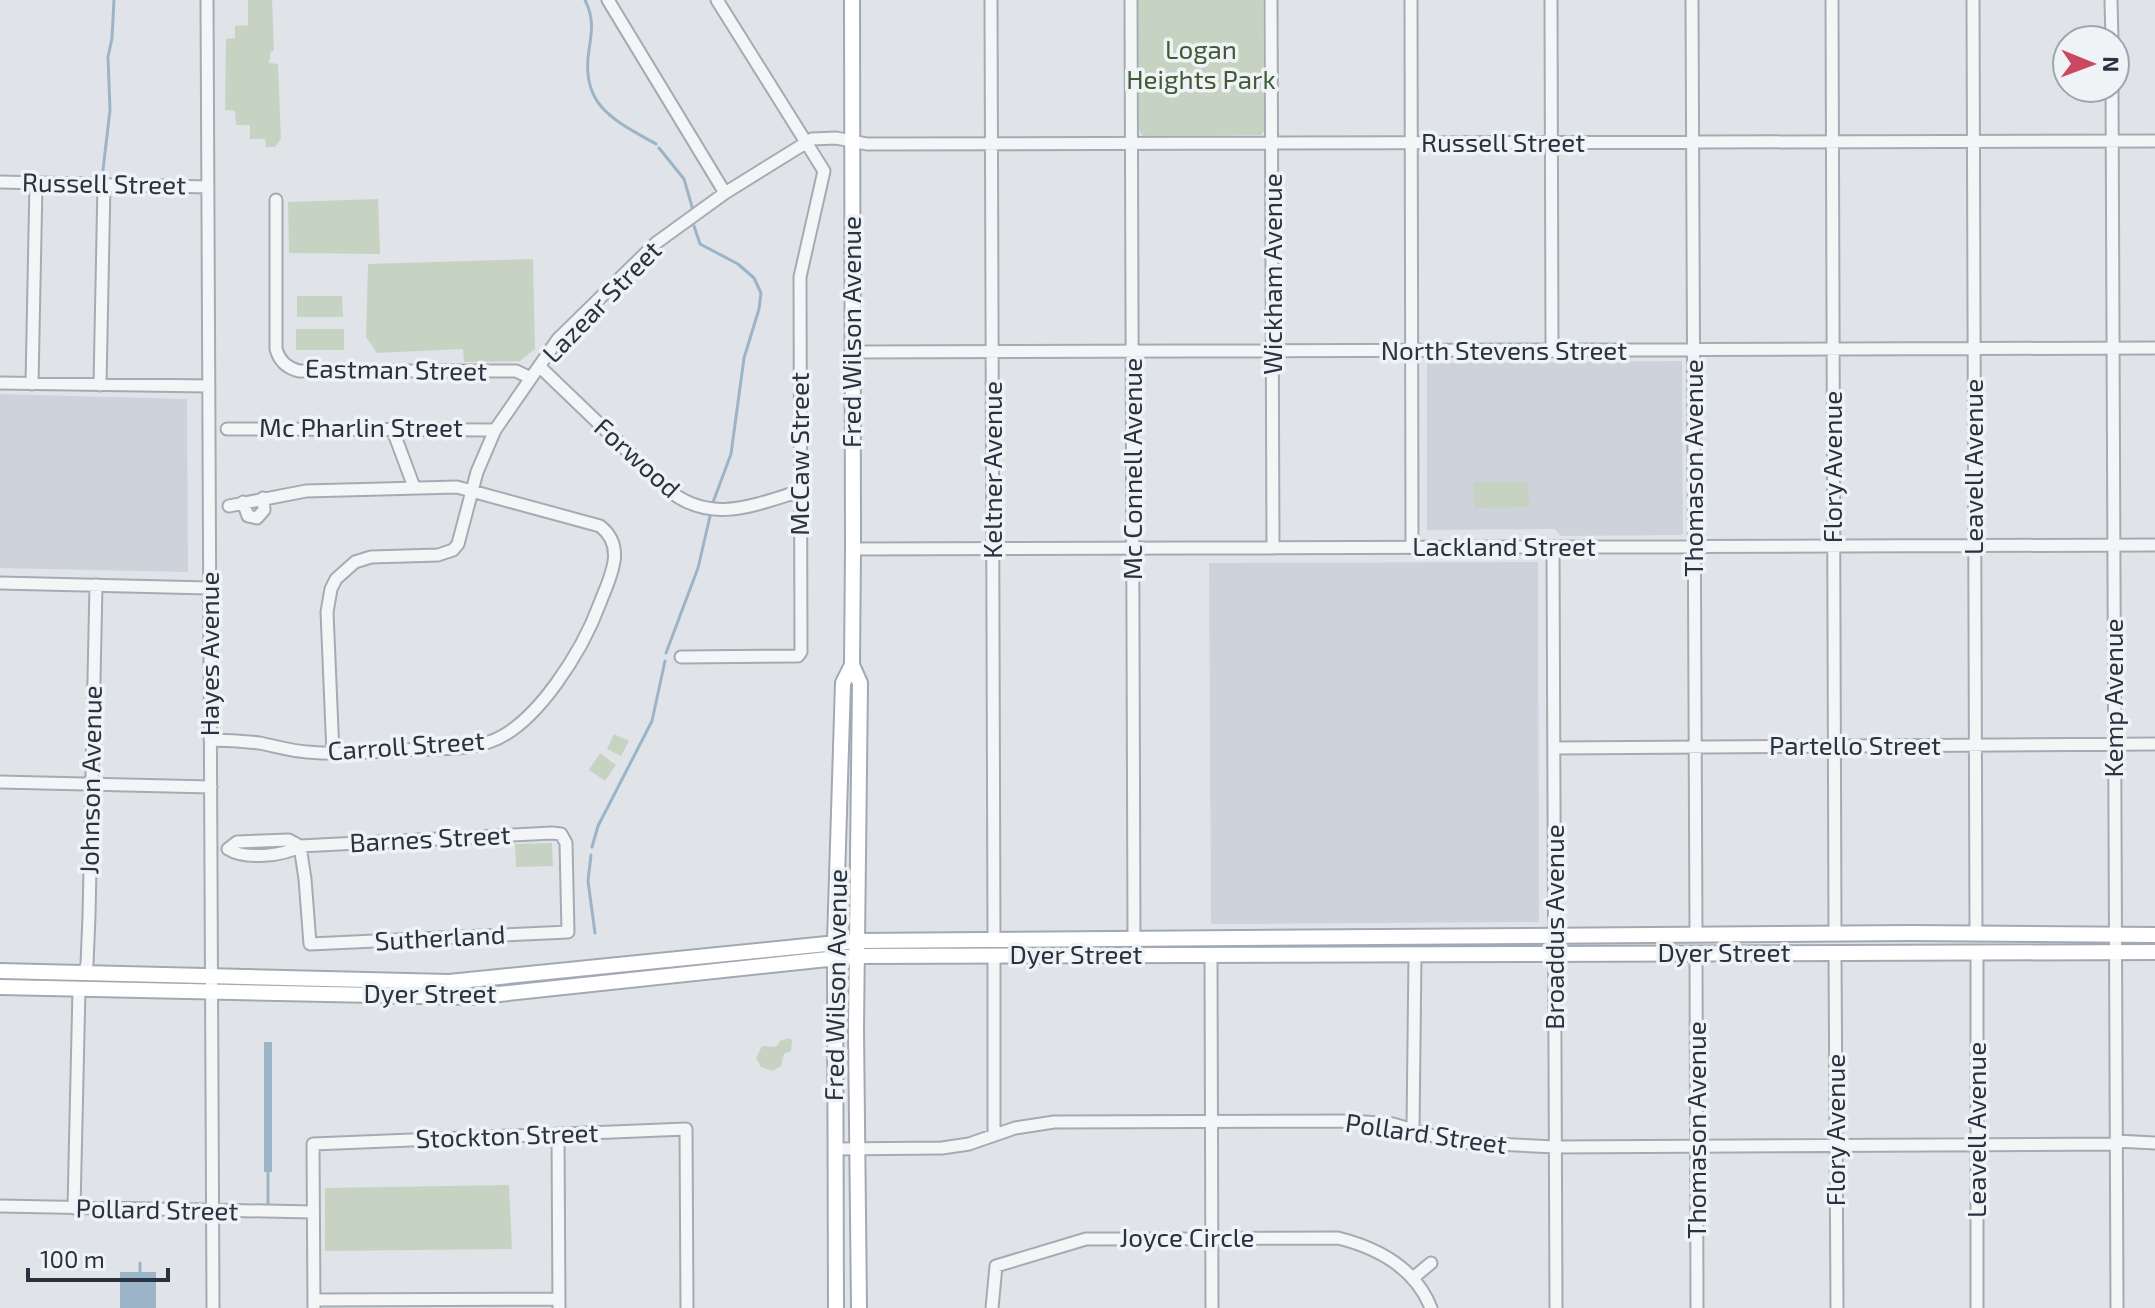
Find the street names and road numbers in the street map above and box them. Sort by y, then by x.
street label: Russell Street [1421,126,1585,157]
street label: Russell Street [22,166,186,199]
street label: Wickham Avenue [1256,173,1287,375]
street label: Fred Wilson Avenue [835,216,866,448]
street label: Lazear Street [535,234,667,368]
street label: North Stevens Street [1381,334,1627,365]
street label: Eastman Street [305,351,487,386]
street label: Mc Connell Avenue [1116,358,1147,580]
street label: Thomason Avenue [1677,359,1708,577]
street label: McCaw Street [783,372,814,536]
street label: Leavell Avenue [1957,379,1988,555]
street label: Keltner Avenue [976,381,1007,559]
street label: Flory Avenue [1816,391,1847,543]
street label: Forwood [589,410,687,503]
street label: Mc Pharlin Street [259,411,463,442]
street label: Lackland Street [1412,530,1596,561]
street label: Hayes Avenue [193,572,224,736]
street label: Kemp Avenue [2097,618,2128,778]
street label: Johnson Avenue [72,685,107,875]
street label: Carroll Street [326,724,485,765]
street label: Partello Street [1769,729,1941,760]
street label: Barnes Street [349,818,511,857]
street label: Broaddus Avenue [1538,824,1569,1030]
street label: Fred Wilson Avenue [817,869,852,1101]
street label: Sutherland [374,918,506,955]
street label: Dyer Street [1658,936,1790,967]
street label: Dyer Street [1010,938,1142,969]
street label: Dyer Street [364,977,496,1008]
street label: Thomason Avenue [1680,1021,1711,1239]
street label: Leavell Avenue [1960,1042,1991,1218]
street label: Flory Avenue [1819,1054,1850,1206]
street label: Pollard Street [1343,1106,1509,1159]
street label: Stockton Street [415,1116,599,1153]
street label: Pollard Street [75,1192,239,1225]
street label: Joyce Circle [1119,1221,1255,1252]

